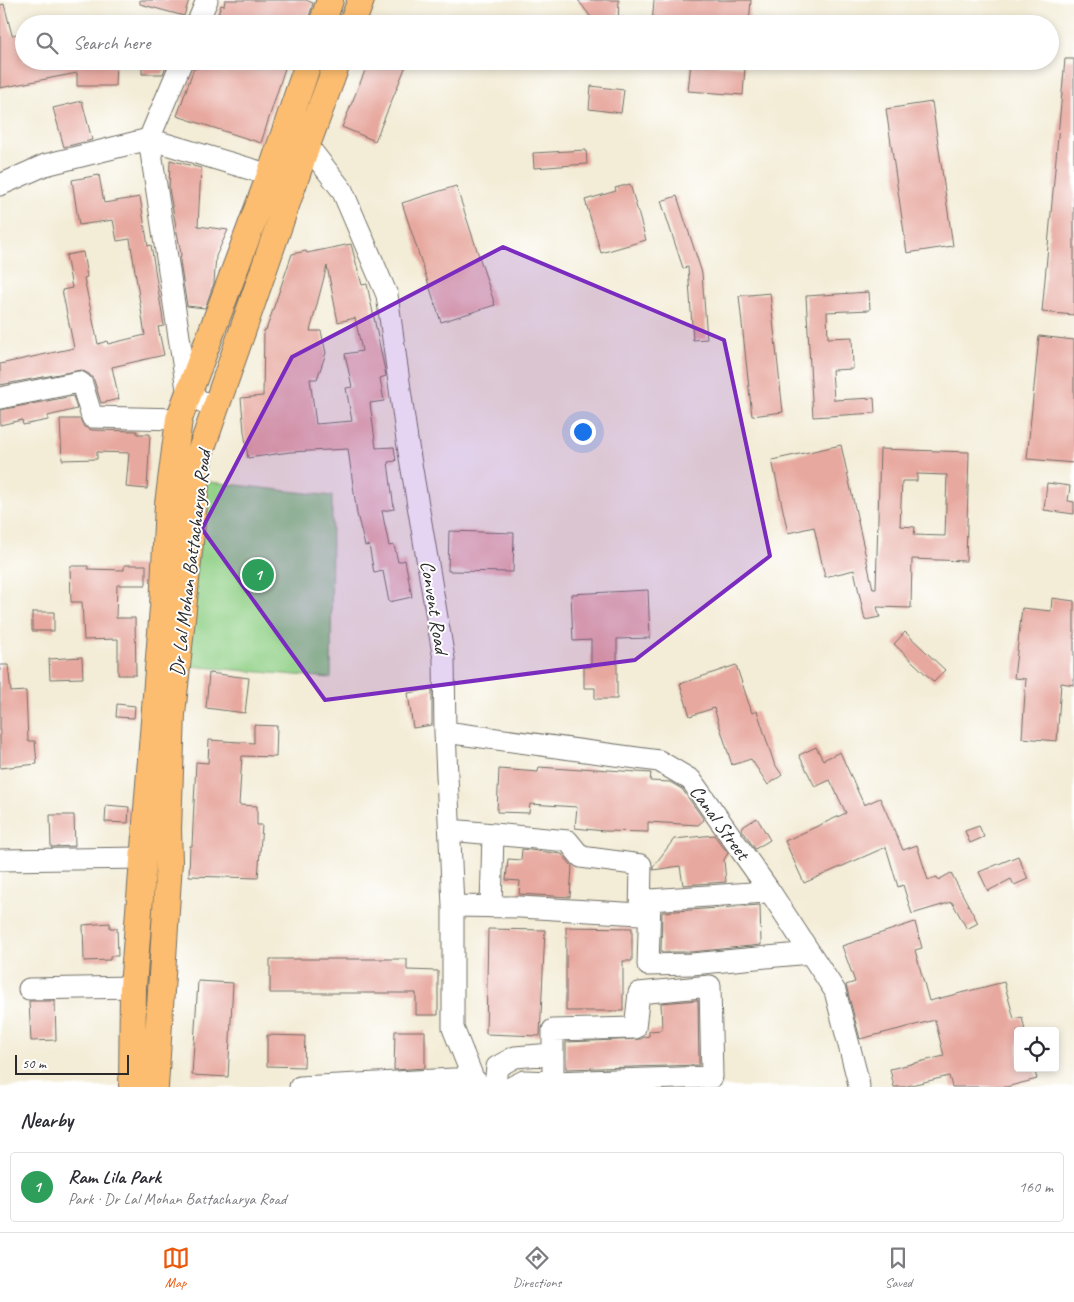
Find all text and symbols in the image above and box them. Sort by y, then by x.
search box [15,15,1059,70]
icon: search [33,29,61,57]
text: Search here [73,31,150,55]
your location [570,419,596,445]
street label: Dr Lal Mohan Battacharya Road [164,445,217,678]
pin: 1 [242,556,274,594]
street label: Convent Road [415,559,455,658]
street label: Canal Street [684,780,757,867]
map controls [1014,1027,1059,1072]
button: locate [1014,1027,1059,1072]
scale bar [15,1052,129,1075]
text: 50 m [22,1055,46,1072]
text: Nearby [20,1107,73,1133]
text: Ram Lila Park [68,1165,161,1189]
text: 1 [33,1177,41,1197]
text: 160 m [1019,1177,1053,1197]
text: Park · Dr Lal Mohan Battacharya Road [68,1189,286,1209]
tab: Map [162,1244,190,1291]
tab: Directions [513,1244,561,1291]
tab: Saved [884,1244,912,1291]

